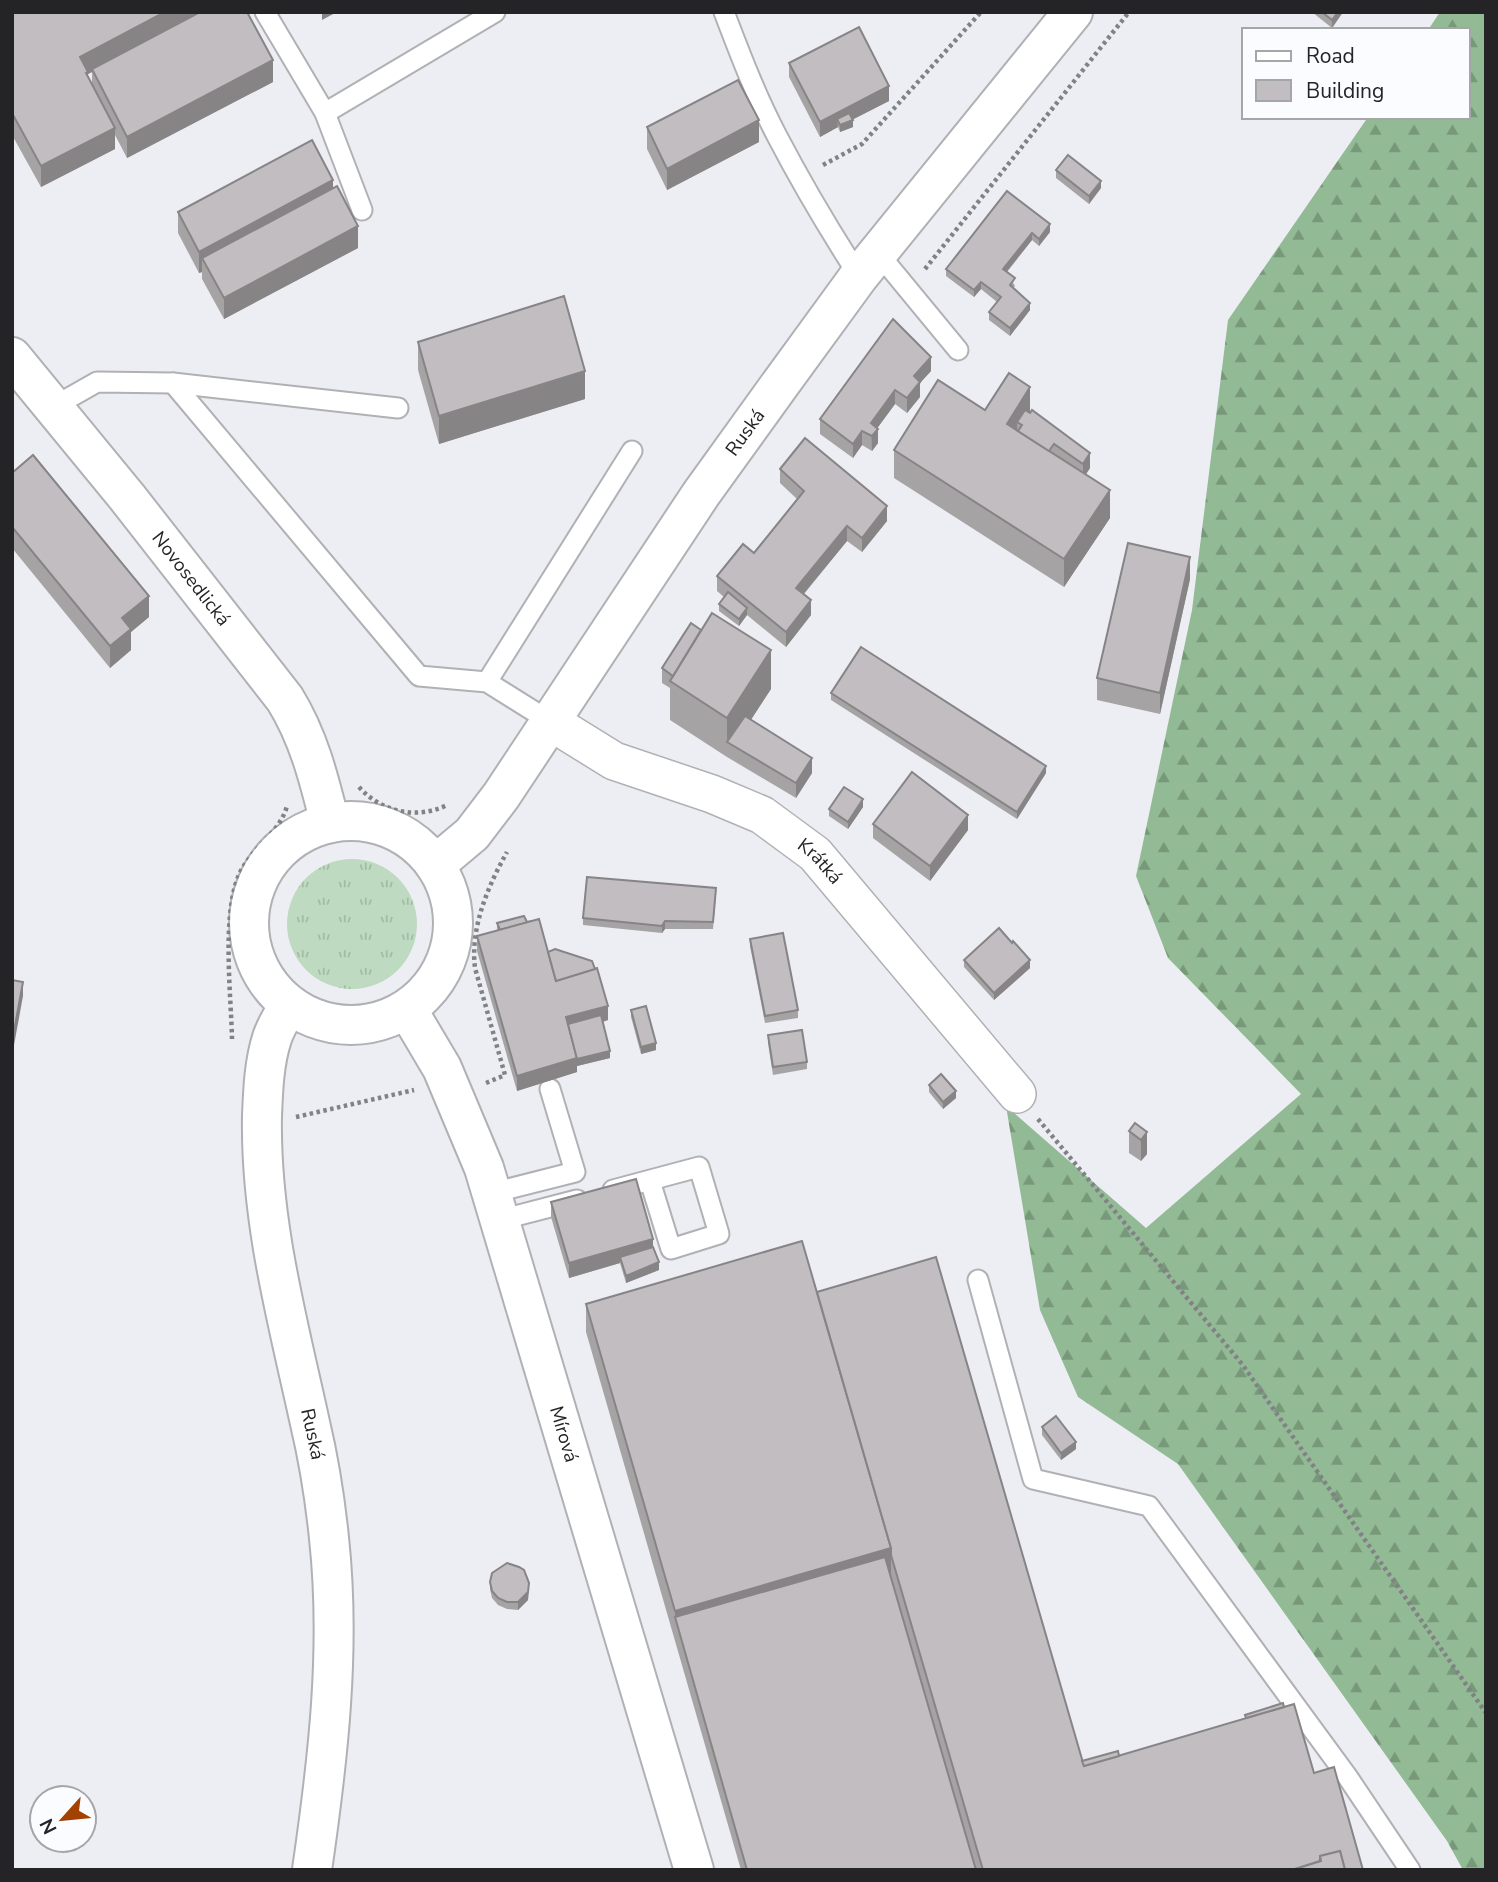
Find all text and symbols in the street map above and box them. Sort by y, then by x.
legend [1242,28,1470,119]
text: Road [1306,42,1355,70]
text: Building [1306,77,1384,105]
street label: Ruská [720,404,771,461]
street label: Novosedlická [146,526,236,631]
street label: Krátká [792,832,848,890]
street label: Mírová [543,1403,584,1466]
street label: Ruská [294,1406,331,1462]
north arrow [28,1784,98,1854]
text: N [34,1814,64,1839]

